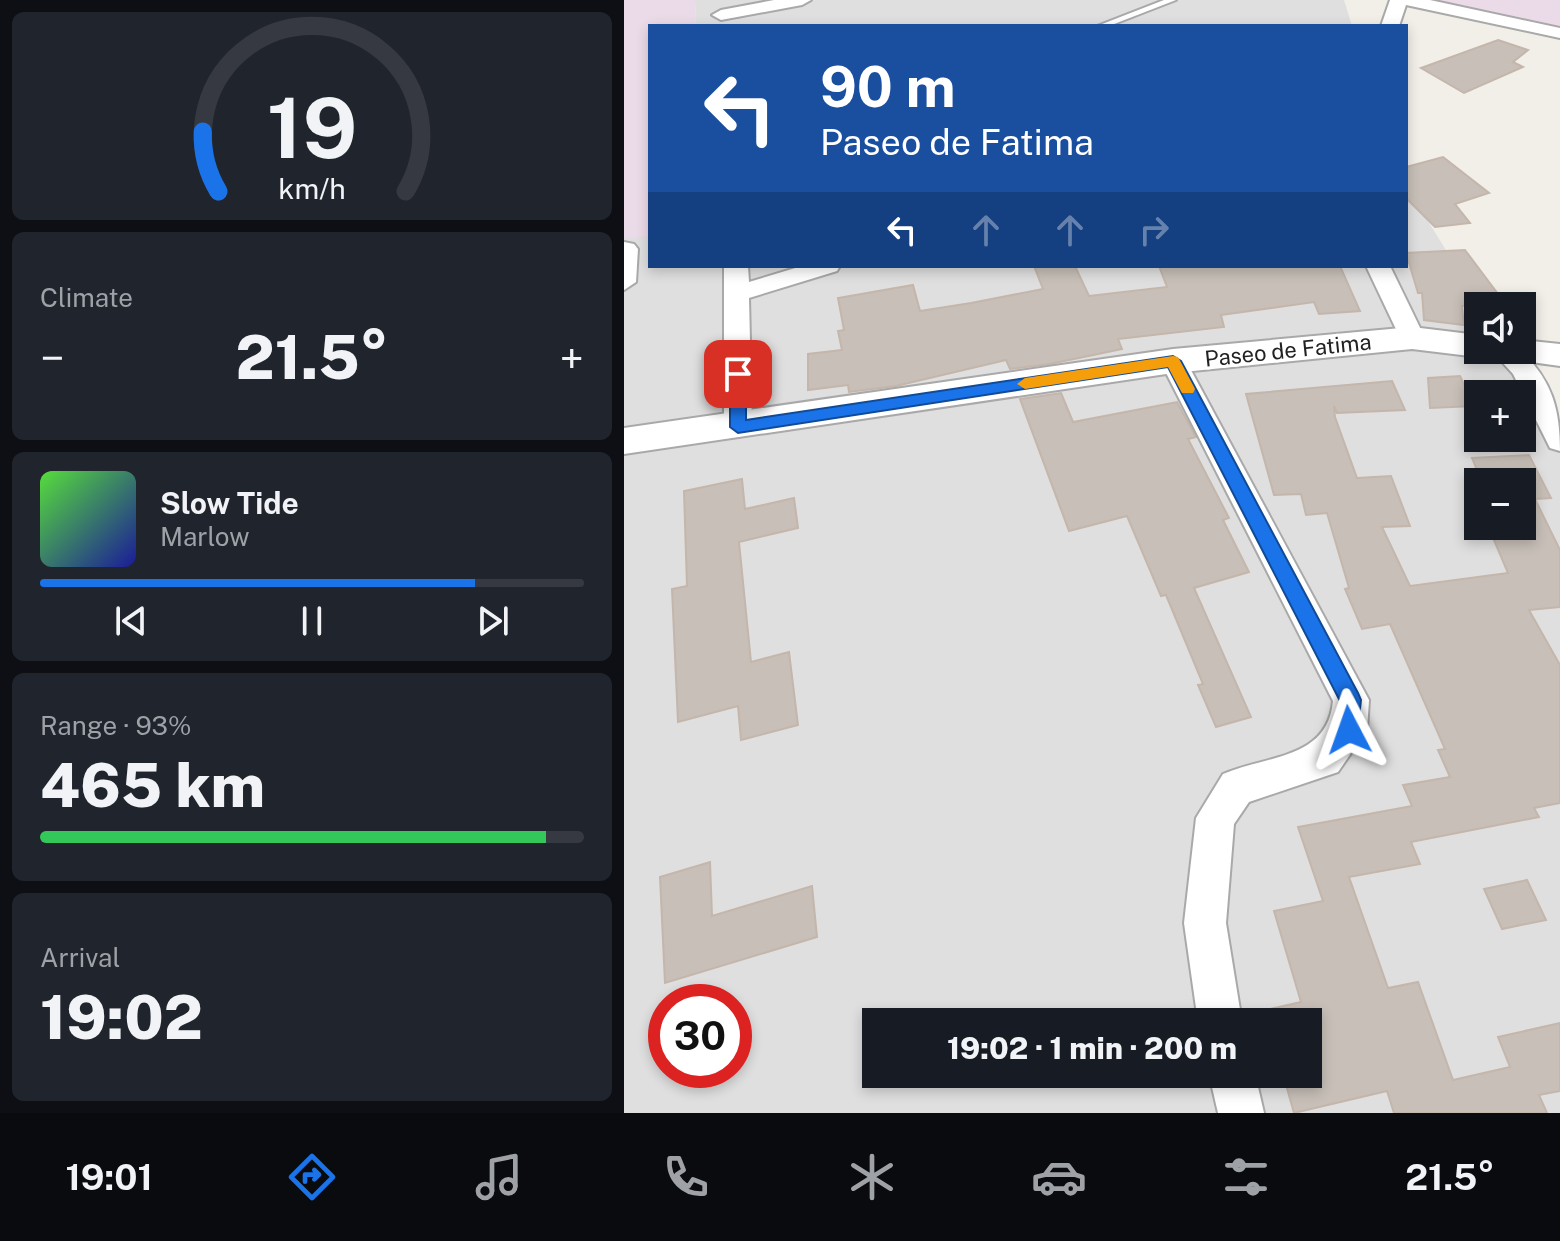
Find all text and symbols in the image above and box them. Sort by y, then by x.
text: 90 m [820,54,956,120]
icon: left [688,56,792,160]
text: 19 [267,79,357,177]
text: Paseo de Fatima [820,121,1094,163]
text: km/h [278,172,346,205]
icon: left [880,208,924,252]
icon: ahead [964,208,1008,252]
icon: ahead [1048,208,1092,252]
icon: right [1132,208,1176,252]
text: Climate [40,282,133,313]
map controls [1464,292,1536,540]
button: sound [1464,292,1536,364]
text: 21.5° [236,322,389,393]
street label: Paseo de Fatima [1203,328,1373,372]
text: − [40,332,64,384]
text: + [560,332,584,384]
pin [704,340,772,408]
icon: arrive [716,352,760,396]
button: + [1464,380,1536,452]
button: − [1464,468,1536,540]
text: Slow Tide [160,485,299,521]
text: Marlow [160,521,250,552]
icon: previous [109,599,153,643]
icon: pause [290,599,334,643]
icon: next [471,599,515,643]
position arrow [1307,688,1391,772]
text: Range · 93% [40,710,191,741]
text: 465 km [40,750,265,821]
text: Arrival [40,942,120,973]
text: 19:02 [40,982,203,1053]
speed limit sign: 30 [648,984,752,1088]
text: 19:02 · 1 min · 200 m [947,1030,1237,1066]
icon: directions [284,1149,340,1205]
icon: music [471,1149,527,1205]
icon: phone [658,1149,714,1205]
icon: climate [844,1149,900,1205]
icon: car [1031,1149,1087,1205]
icon: filters [1218,1149,1274,1205]
text: 19:01 [65,1156,153,1198]
text: 21.5° [1405,1156,1494,1198]

